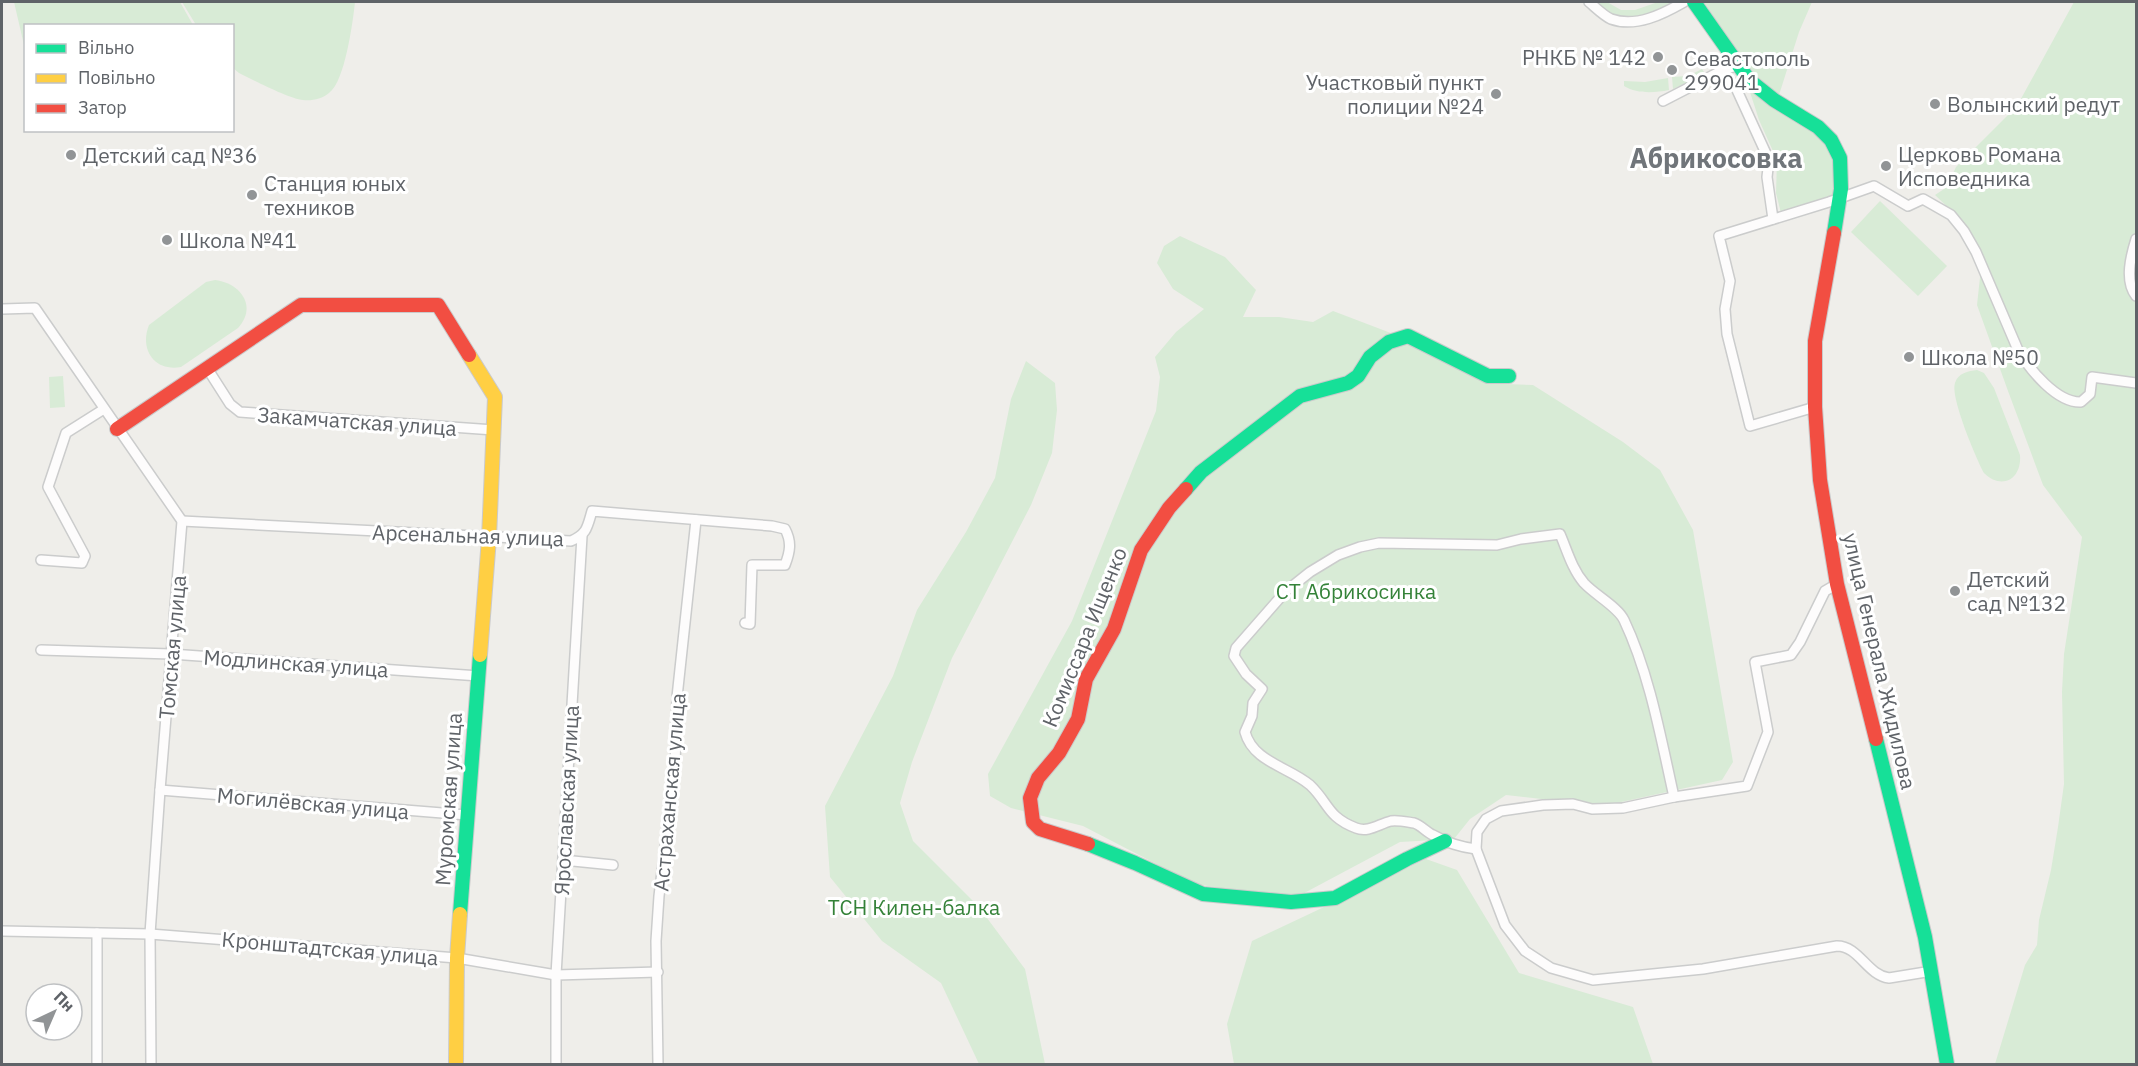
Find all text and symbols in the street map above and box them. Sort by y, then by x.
legend [24,24,234,132]
text: Вільно [78,36,134,59]
place label: РНКБ № 142 [1522,43,1646,71]
place label: Севастополь 299041 [1684,44,1810,96]
marker: РНКБ № 142 [1651,50,1665,64]
marker: Севастополь 299041 [1665,63,1679,77]
text: Повільно [78,66,155,89]
place label: Участковый пункт полиции №24 [1306,68,1484,120]
marker: Участковый пункт полиции №24 [1489,87,1503,101]
place label: Волынский редут [1947,90,2120,118]
text: Затор [78,96,127,119]
marker: Волынский редут [1928,97,1942,111]
district label: Абрикосовка [1629,140,1803,175]
place label: Церковь Романа Исповедника [1898,140,2061,192]
place label: Детский сад №36 [83,141,257,169]
marker: Детский сад №36 [64,148,78,162]
marker: Церковь Романа Исповедника [1879,159,1893,173]
place label: Станция юных техников [264,169,406,221]
marker: Станция юных техников [245,188,259,202]
place label: Школа №41 [179,226,297,254]
marker: Школа №41 [160,233,174,247]
place label: Школа №50 [1921,343,2039,371]
marker: Школа №50 [1902,350,1916,364]
street label: Закамчатская улица [256,400,458,442]
street label: Арсенальная улица [372,518,564,552]
street label: улица Генерала Жидилова [1837,530,1923,792]
street label: Комиссара Ищенко [1035,543,1133,731]
place label: Детский сад №132 [1967,565,2066,617]
street label: Томская улица [152,574,192,720]
park label: СТ Абрикосинка [1276,577,1436,605]
marker: Детский сад №132 [1948,584,1962,598]
street label: Модлинская улица [203,643,389,683]
street label: Астраханская улица [646,692,692,892]
street label: Ярославская улица [547,704,585,896]
street label: Муромская улица [428,711,468,887]
street label: Могилёвская улица [216,781,410,825]
park label: ТСН Килен-балка [828,893,1000,921]
street label: Кронштадтская улица [221,925,439,971]
north arrow [24,982,84,1042]
text: Пн [50,987,79,1016]

